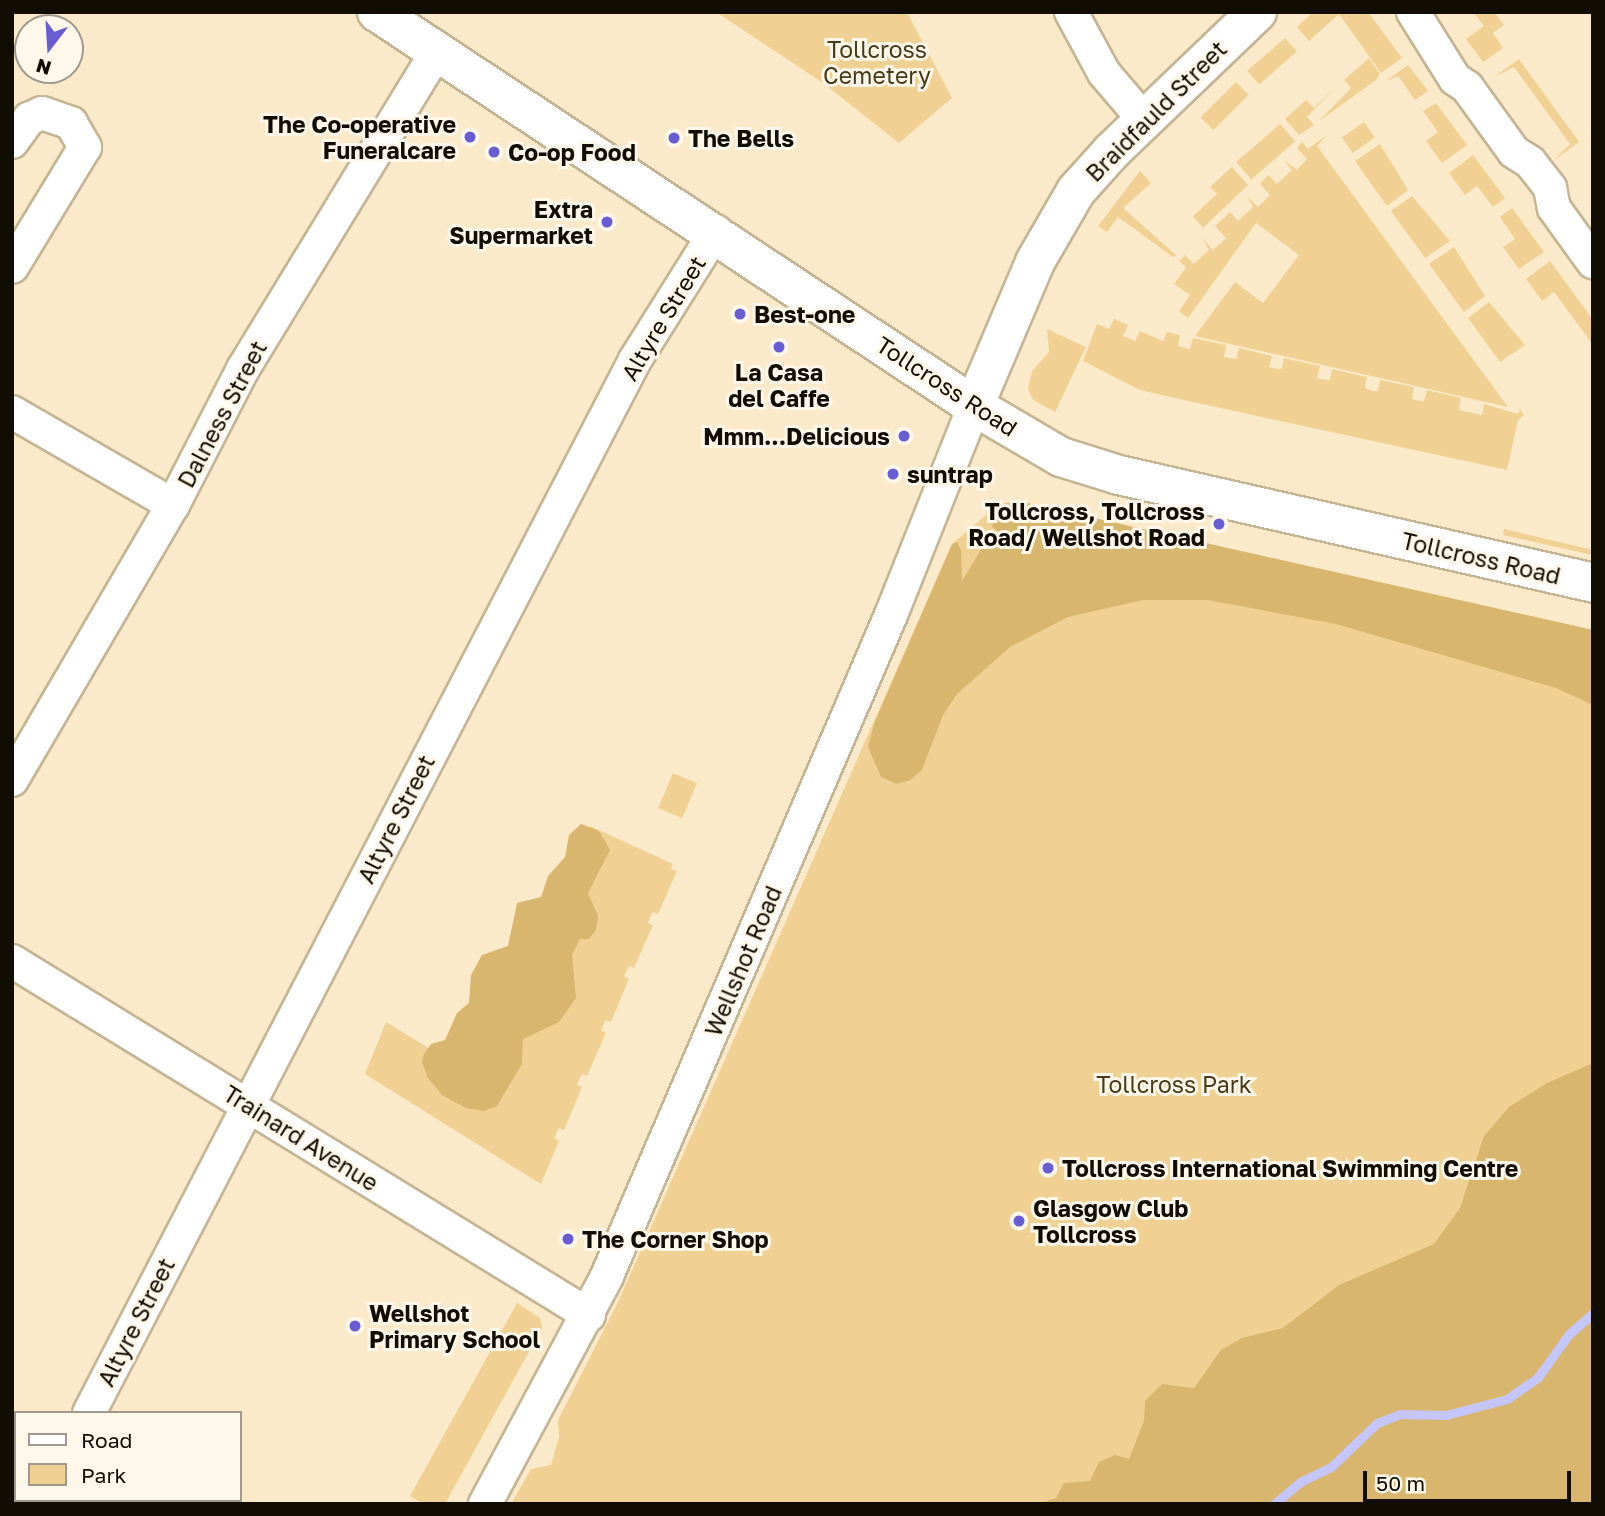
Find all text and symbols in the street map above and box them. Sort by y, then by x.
north arrow [14,14,84,84]
park label: Tollcross Cemetery [823,35,931,89]
street label: Braidfauld Street [1080,35,1232,187]
text: N [33,55,54,81]
place label: The Co-operative Funeralcare [263,110,456,164]
place label: The Bells [688,124,794,152]
marker: The Co-operative Funeralcare [462,129,478,145]
marker: The Bells [666,130,682,146]
place label: Co-op Food [508,138,636,166]
marker: Co-op Food [486,144,502,160]
place label: Extra Supermarket [449,195,593,249]
marker: Extra Supermarket [599,214,615,230]
street label: Altyre Street [615,251,711,385]
place label: Best-one [754,300,855,328]
marker: Best-one [732,306,748,322]
street label: Tollcross Road [872,330,1022,442]
street label: Dalness Street [172,336,272,492]
marker: La Casa del Caffe [771,339,787,355]
place label: La Casa del Caffe [728,358,830,412]
place label: Mmm...Delicious [703,422,890,450]
marker: Mmm...Delicious [896,428,912,444]
place label: suntrap [907,460,993,488]
marker: suntrap [885,466,901,482]
place label: Tollcross, Tollcross Road/ Wellshot Road [968,497,1205,551]
marker: Tollcross, Tollcross Road/ Wellshot Road [1211,516,1227,532]
street label: Tollcross Road [1399,526,1563,590]
street label: Altyre Street [352,750,440,888]
street label: Wellshot Road [699,882,787,1040]
park label: Tollcross Park [1096,1070,1252,1098]
street label: Trainard Avenue [219,1079,383,1197]
place label: Tollcross International Swimming Centre [1062,1154,1518,1182]
marker: Tollcross International Swimming Centre [1040,1160,1056,1176]
place label: Glasgow Club Tollcross [1033,1194,1188,1248]
marker: Glasgow Club Tollcross [1011,1213,1027,1229]
place label: The Corner Shop [582,1225,769,1253]
marker: The Corner Shop [560,1231,576,1247]
street label: Altyre Street [92,1253,180,1391]
place label: Wellshot Primary School [369,1299,540,1353]
marker: Wellshot Primary School [347,1318,363,1334]
legend [14,1411,242,1502]
text: Road [81,1427,132,1453]
scale bar [1367,1456,1575,1500]
text: Park [81,1462,126,1488]
text: 50 m [1376,1470,1425,1496]

